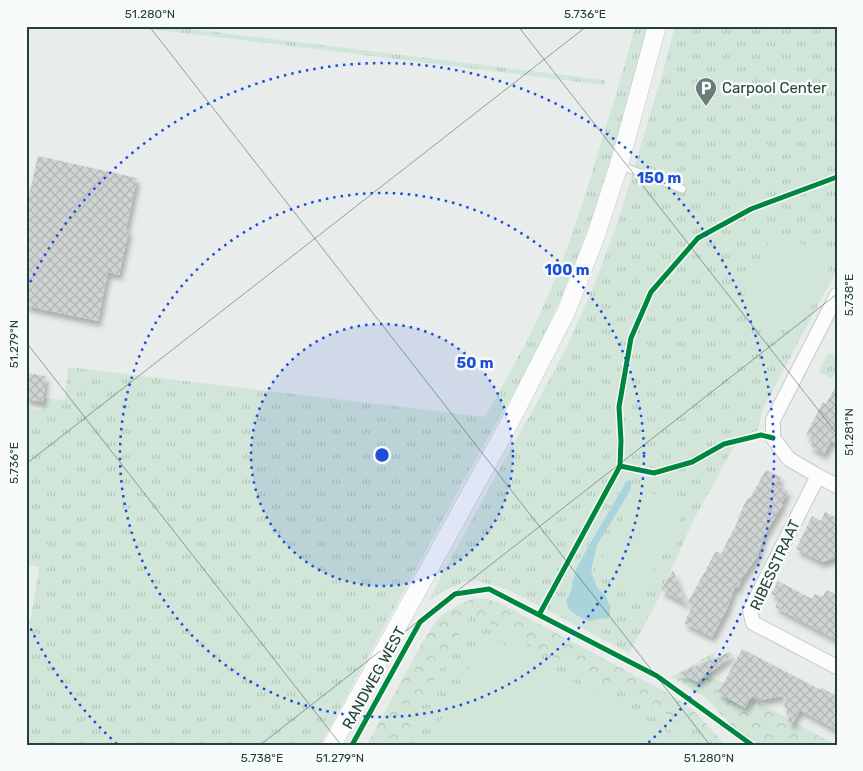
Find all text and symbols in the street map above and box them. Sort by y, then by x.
text: 51.280°N [125,7,175,21]
text: 5.736°E [564,7,606,21]
parking icon: Carpool Center [694,76,718,107]
place label: Carpool Center [722,79,827,97]
text: 150 m [637,169,681,187]
text: 100 m [545,261,589,279]
text: 5.738°E [842,274,856,316]
text: 51.279°N [7,320,21,368]
text: 50 m [457,354,493,372]
text: 51.281°N [842,408,856,456]
text: 5.736°E [7,442,21,484]
centre of rings [373,446,391,464]
street label: RIBESSTRAAT [746,517,804,613]
street label: RANDWEG WEST [338,623,410,732]
text: 5.738°E [241,751,283,765]
text: 51.279°N [316,751,364,765]
text: 51.280°N [684,751,734,765]

